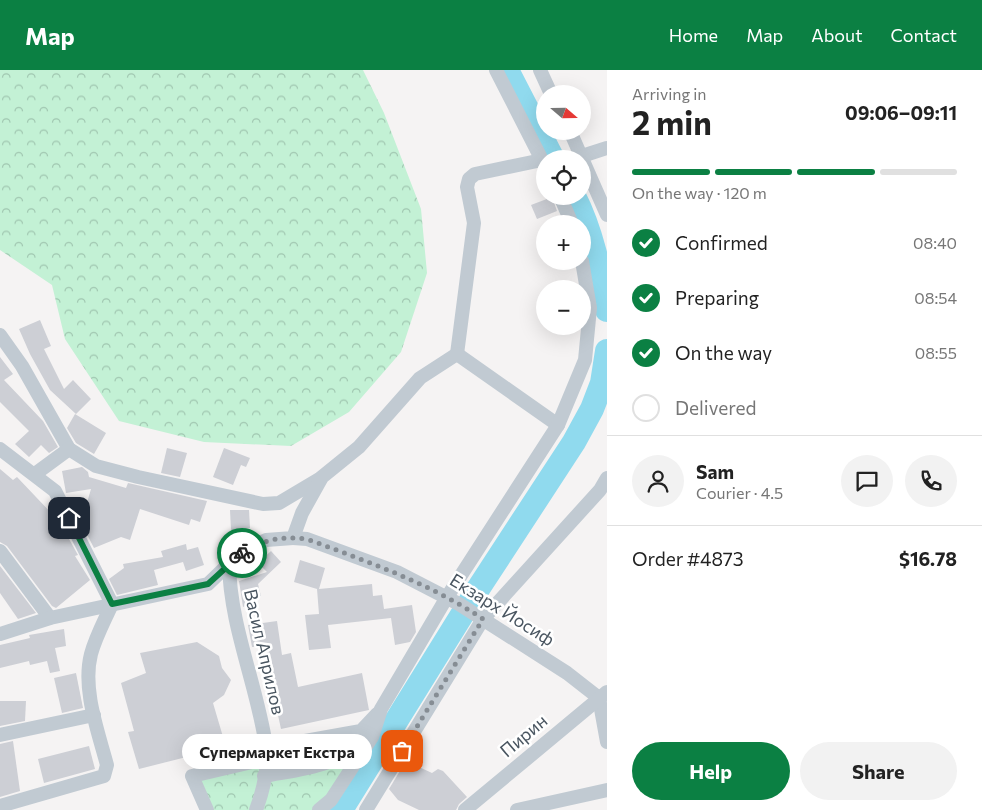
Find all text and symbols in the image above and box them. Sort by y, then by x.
text: Map [25,21,75,50]
text: Home [669,24,718,46]
text: Map [746,24,783,46]
text: About [811,24,863,46]
text: Contact [891,24,957,46]
text: Arriving in [632,84,706,103]
north arrow [536,85,591,140]
map controls [536,85,591,335]
text: 09:06–09:11 [845,101,957,124]
text: 2 min [632,102,712,142]
button: locate [536,150,591,205]
text: On the way · 120 m [632,183,767,202]
button: + [536,215,591,270]
icon: check [632,229,660,257]
text: Confirmed [675,231,768,254]
text: 08:40 [913,233,957,252]
button: − [536,280,591,335]
icon: check [632,284,660,312]
text: Preparing [675,286,759,309]
text: 08:54 [914,288,957,307]
icon: check [632,339,660,367]
text: On the way [675,341,772,364]
text: 08:55 [915,343,957,362]
text: Delivered [675,396,756,419]
button: person [632,455,684,507]
button: chat [841,455,893,507]
button: phone [905,455,957,507]
text: Sam [696,460,734,483]
text: Courier · 4.5 [696,483,783,502]
pin [48,497,90,539]
icon: home [55,504,83,532]
courier [217,528,267,578]
icon: bike [228,539,256,567]
text: Order #4873 [632,547,744,570]
text: $16.78 [899,547,957,570]
street label: Екзарх Йосиф [446,568,559,650]
street label: Васил Априлов [240,587,290,717]
street label: Пирин [495,709,551,761]
pin [381,730,423,772]
callout: Супермаркет Екстра [182,734,372,768]
icon: bag [388,737,416,765]
text: Супермаркет Екстра [199,742,355,761]
button: Help [632,742,790,800]
button: Share [800,742,957,800]

